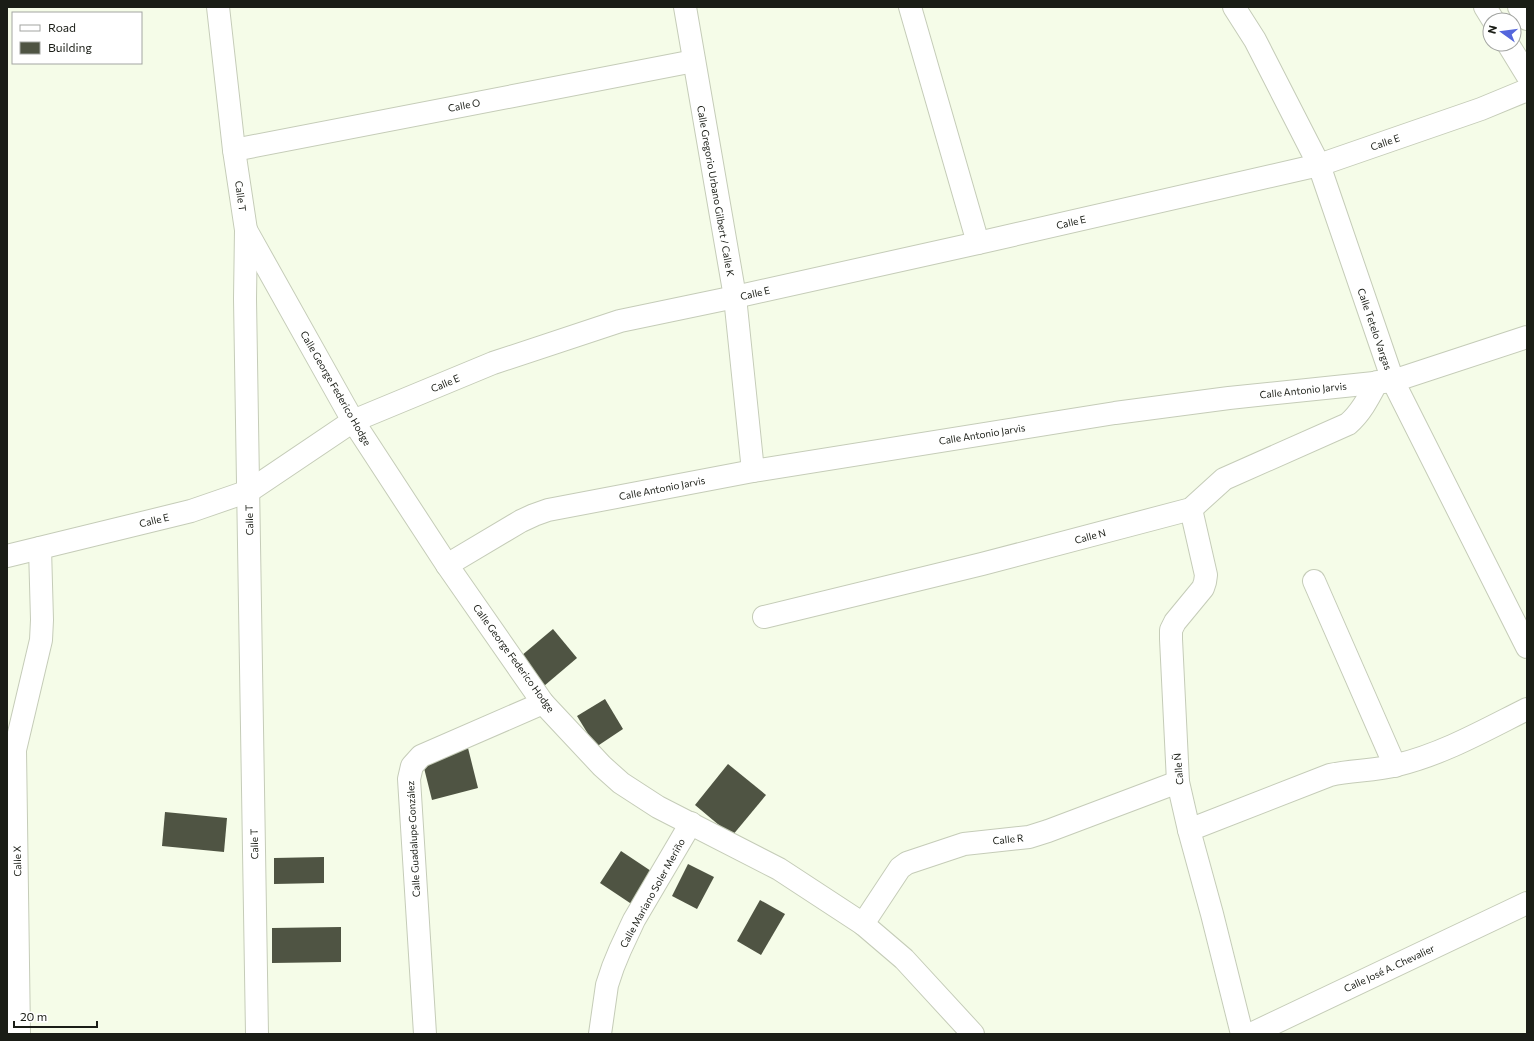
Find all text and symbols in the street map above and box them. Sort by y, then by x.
legend [12,12,142,64]
north arrow [1482,12,1522,52]
text: Road [48,20,76,34]
text: N [1485,24,1499,35]
text: Building [48,40,92,54]
street label: Calle O [447,96,481,114]
street label: Calle Gregorio Urbano Gilbert / Calle K [695,104,737,278]
street label: Calle E [1369,131,1401,153]
street label: Calle T [233,180,249,213]
street label: Calle E [1055,213,1087,231]
street label: Calle E [739,284,771,302]
street label: Calle Tetelo Vargas [1355,287,1395,372]
street label: Calle George Federico Hodge [298,328,374,448]
street label: Calle E [429,372,461,394]
street label: Calle Antonio Jarvis [1259,379,1348,401]
street label: Calle Antonio Jarvis [938,421,1027,447]
street label: Calle Antonio Jarvis [618,474,707,502]
street label: Calle T [243,504,255,535]
street label: Calle E [138,511,170,529]
street label: Calle N [1073,526,1107,546]
street label: Calle George Federico Hodge [471,602,557,714]
street label: Calle Ñ [1171,753,1185,785]
street label: Calle Guadalupe González [404,780,422,898]
street label: Calle T [248,828,260,859]
street label: Calle R [992,831,1024,847]
street label: Calle Mariano Soler Meriño [617,836,687,950]
street label: Calle X [11,845,23,877]
street label: Calle José A. Chevalier [1342,942,1436,994]
scale bar [14,1003,97,1029]
text: 20 m [20,1009,47,1023]

